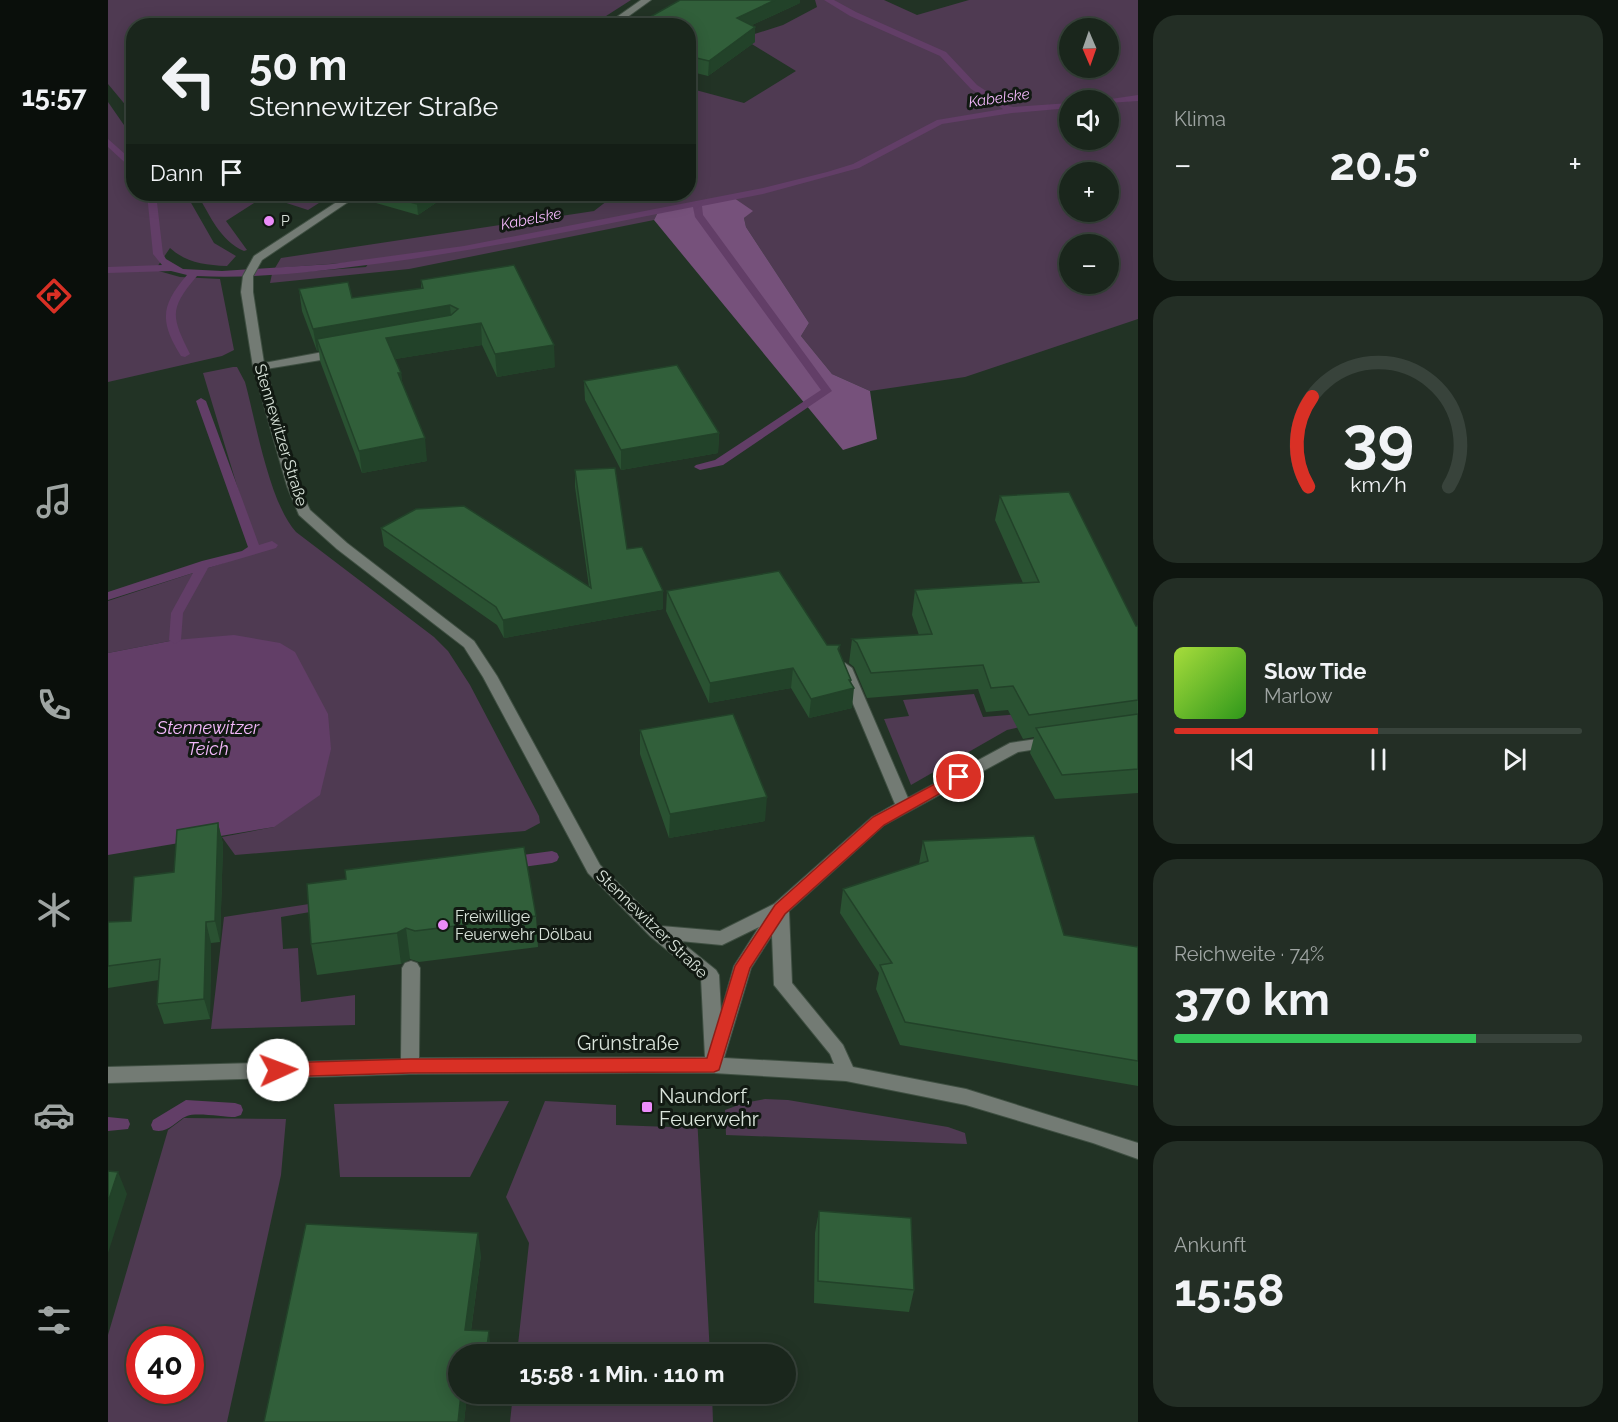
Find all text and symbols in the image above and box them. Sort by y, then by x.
north arrow [1059,18,1119,78]
map controls [1059,18,1119,294]
text: 50 m [249,41,347,90]
icon: left [150,42,228,120]
text: 15:57 [21,81,87,112]
water label: Kabelske [967,85,1031,111]
button: sound [1059,90,1119,150]
text: Stennewitzer Straße [249,91,498,122]
text: Klima [1174,107,1226,131]
text: 20.5° [1330,138,1430,191]
text: − [1174,145,1192,184]
text: + [1568,145,1582,184]
icon: arrive [215,156,248,189]
text: Dann [150,160,203,186]
button: + [1059,162,1119,222]
water label: Kabelske [499,204,563,234]
place label: P [281,213,290,229]
marker: P [262,214,276,228]
button: − [1059,234,1119,294]
icon: directions [33,275,75,317]
street label: Stennewitzer Straße [250,362,312,508]
text: 39 [1342,402,1414,476]
text: km/h [1350,472,1406,497]
icon: music [33,480,75,522]
text: Slow Tide [1264,658,1366,684]
icon: phone [33,684,75,726]
text: Marlow [1264,684,1333,708]
water label: Stennewitzer Teich [156,717,260,759]
icon: previous [1226,743,1259,776]
icon: pause [1362,743,1395,776]
icon: next [1498,743,1531,776]
pin [933,751,984,802]
icon: arrive [942,760,975,793]
street label: Stennewitzer Straße [592,866,712,982]
icon: climate [33,889,75,931]
place label: Freiwillige Feuerwehr Dölbau [455,907,592,944]
marker: Freiwillige Feuerwehr Dölbau [436,918,450,932]
text: Reichweite · 74% [1174,942,1324,966]
text: 370 km [1174,973,1330,1026]
street label: Grünstraße [577,1031,679,1055]
position arrow [246,1038,310,1102]
place label: Naundorf, Feuerwehr [659,1084,759,1131]
icon: car [33,1094,75,1136]
marker: Naundorf, Feuerwehr [640,1100,654,1114]
text: Ankunft [1174,1233,1247,1257]
text: 15:58 [1174,1264,1284,1317]
icon: filters [33,1299,75,1341]
speed limit sign: 40 [126,1326,204,1404]
text: 15:58 · 1 Min. · 110 m [519,1361,725,1387]

